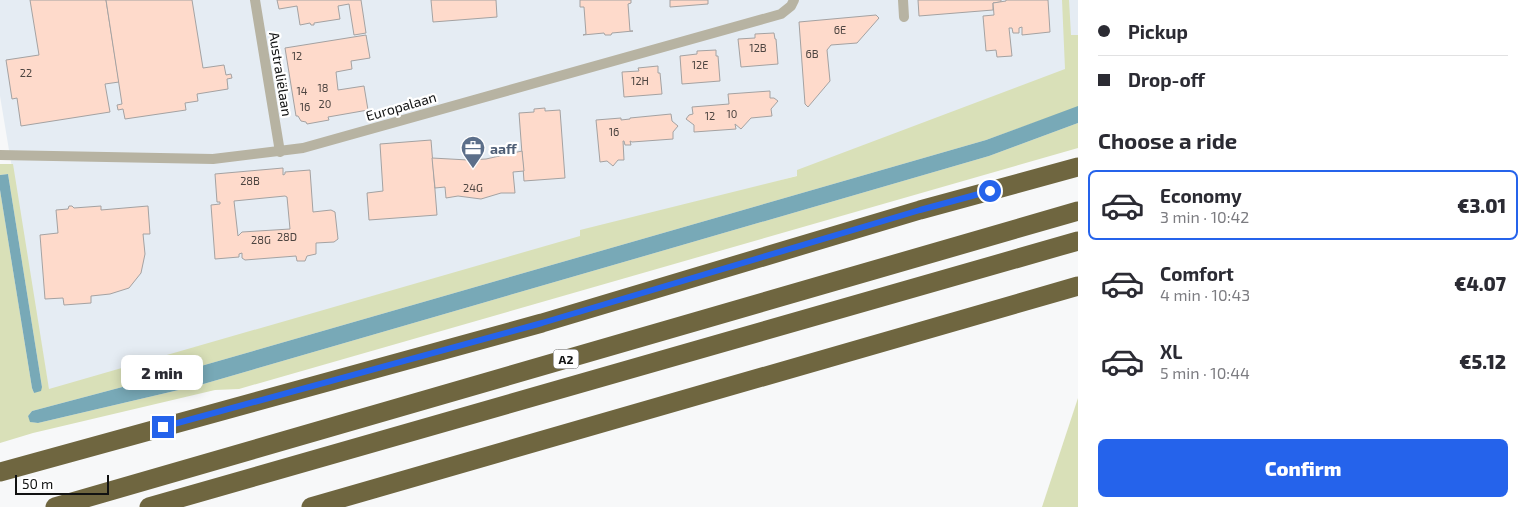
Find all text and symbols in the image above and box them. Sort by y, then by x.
text: Pickup [1128,20,1188,43]
house number: 6E [834,23,846,36]
street label: Australiëlaan [266,31,296,117]
house number: 12B [749,41,767,54]
house number: 6B [805,47,819,60]
house number: 12 [292,49,302,62]
house number: 12E [692,58,708,71]
house number: 22 [20,66,32,79]
text: Drop-off [1128,68,1205,91]
house number: 12H [631,74,649,87]
house number: 18 [317,81,329,94]
house number: 14 [296,84,308,97]
street label: Europalaan [364,88,438,124]
house number: 20 [319,97,331,110]
house number: 16 [300,100,310,113]
house number: 10 [726,107,738,120]
house number: 12 [705,109,715,122]
house number: 16 [609,125,619,138]
text: Choose a ride [1098,127,1237,153]
office icon: aaff [460,135,486,169]
place label: aaff [490,140,517,157]
house number: 28B [240,174,260,187]
route start [979,180,1001,202]
house number: 24G [463,181,483,194]
icon: car [1100,183,1145,228]
text: Economy [1160,184,1242,207]
text: €3.01 [1457,194,1506,217]
text: 3 min · 10:42 [1160,207,1249,226]
house number: 28D [277,230,297,243]
house number: 28G [251,233,271,246]
icon: car [1100,261,1145,306]
text: Comfort [1160,262,1234,285]
text: €4.07 [1454,272,1506,295]
text: 4 min · 10:43 [1160,285,1250,304]
icon: car [1100,339,1145,384]
text: XL [1160,340,1182,363]
road number: A2 [554,349,578,368]
text: €5.12 [1459,350,1506,373]
callout: 2 min [122,354,204,390]
text: 2 min [141,363,183,382]
text: 5 min · 10:44 [1160,363,1250,382]
route end [152,416,174,438]
button: Confirm [1098,439,1508,497]
scale bar [15,472,109,495]
text: 50 m [22,475,53,492]

